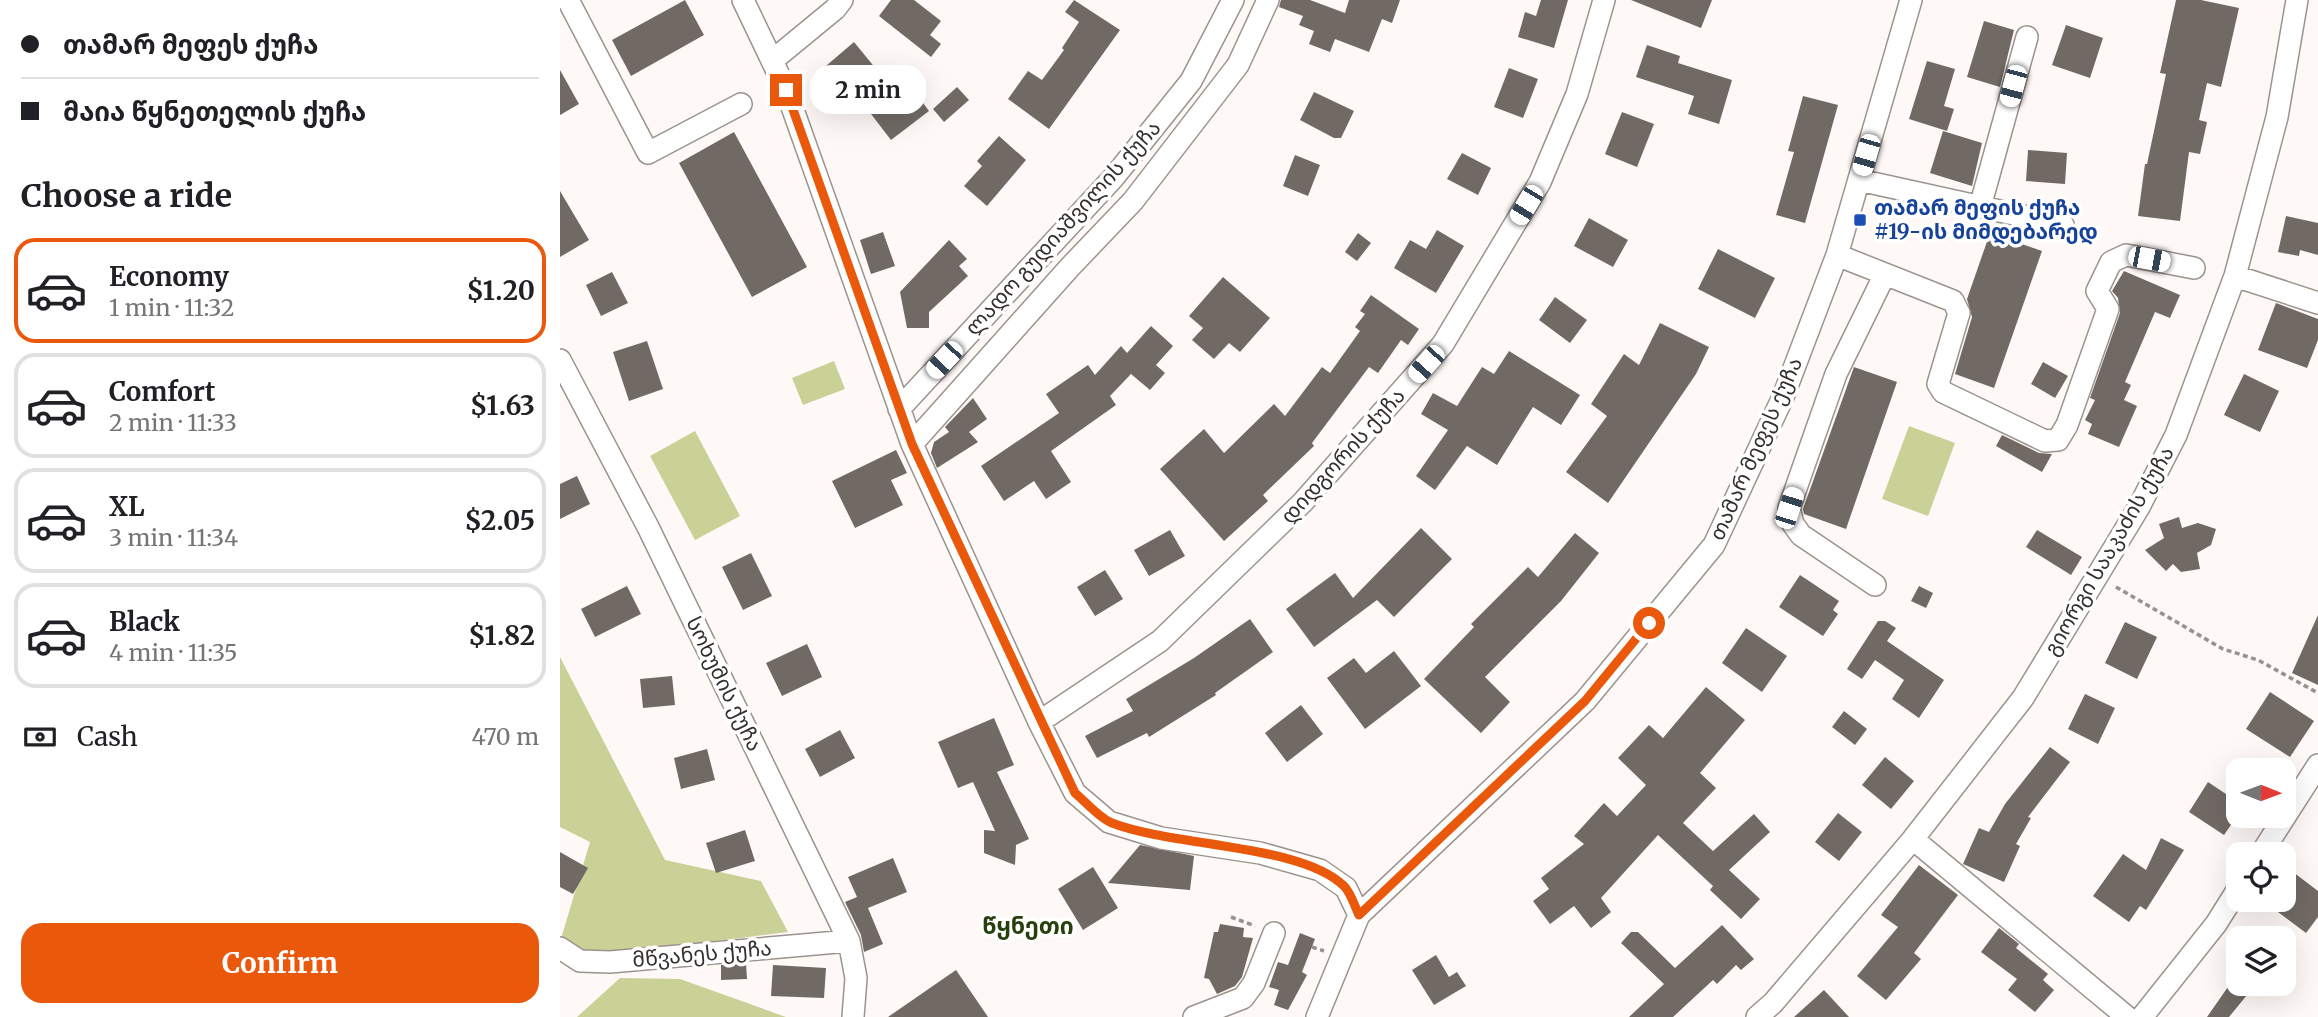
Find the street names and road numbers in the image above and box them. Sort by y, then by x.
street label: ლადო გუდიაშვილის ქუჩა [959,115,1166,341]
street label: თამარ მეფეს ქუჩა [1703,353,1808,545]
street label: დიდგორის ქუჩა [1275,382,1411,529]
street label: გიორგი სააკაძის ქუჩა [2038,441,2180,660]
street label: სოხუმის ქუჩა [680,612,769,755]
street label: მწვანეს ქუჩა [631,934,773,973]

